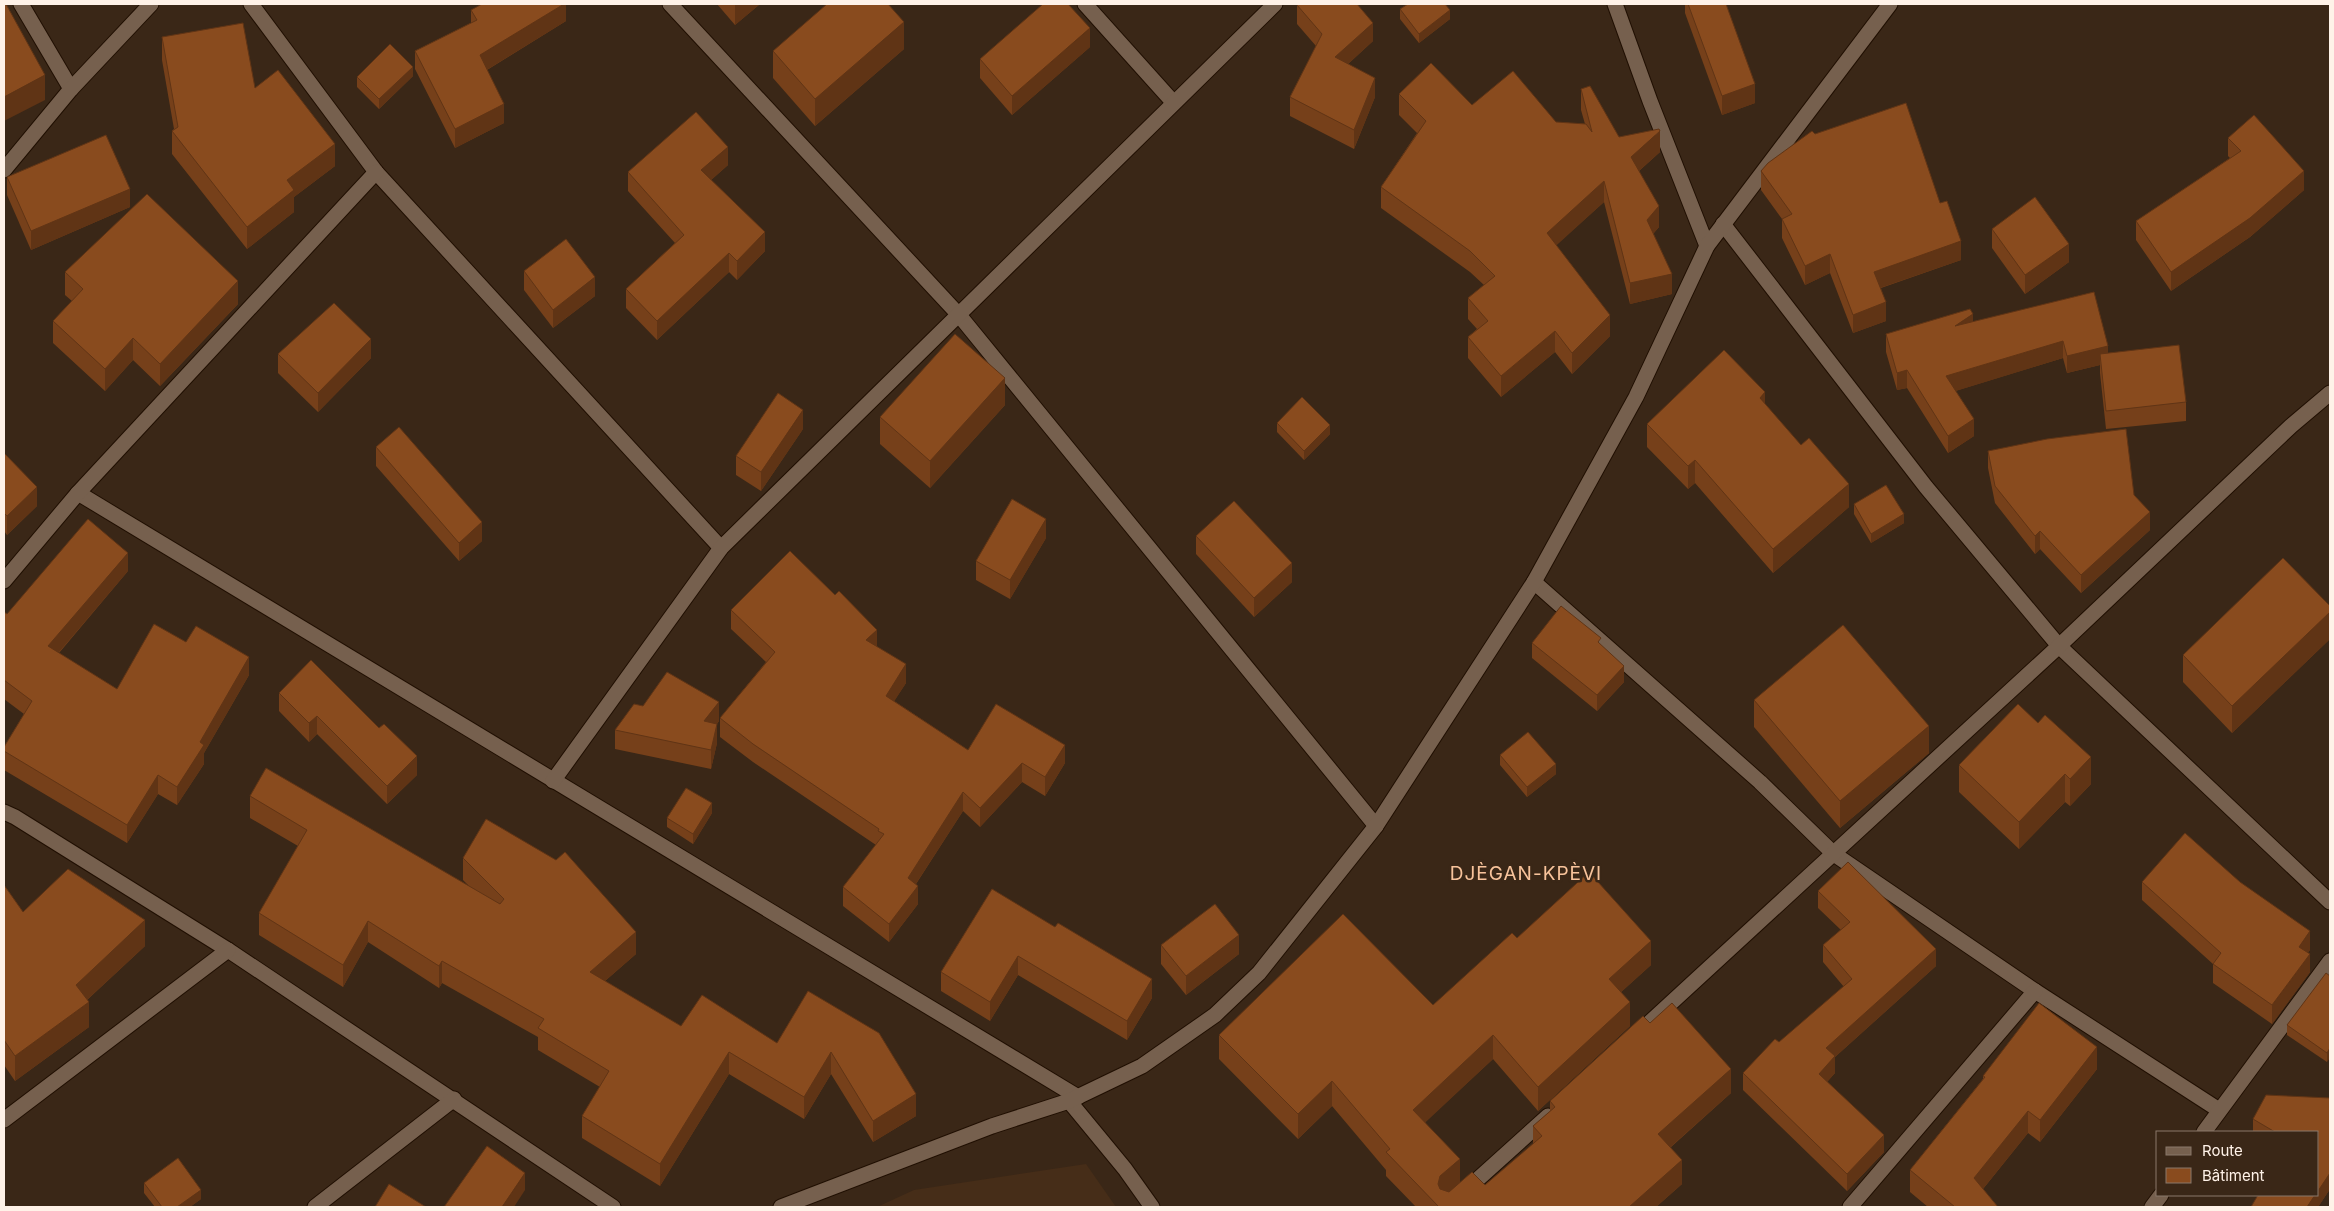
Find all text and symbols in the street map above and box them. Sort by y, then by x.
district label: DJÈGAN-KPÈVI [1450,861,1602,885]
legend [2156,1131,2319,1196]
text: Route [2202,1141,2243,1160]
text: Bâtiment [2202,1166,2265,1185]

